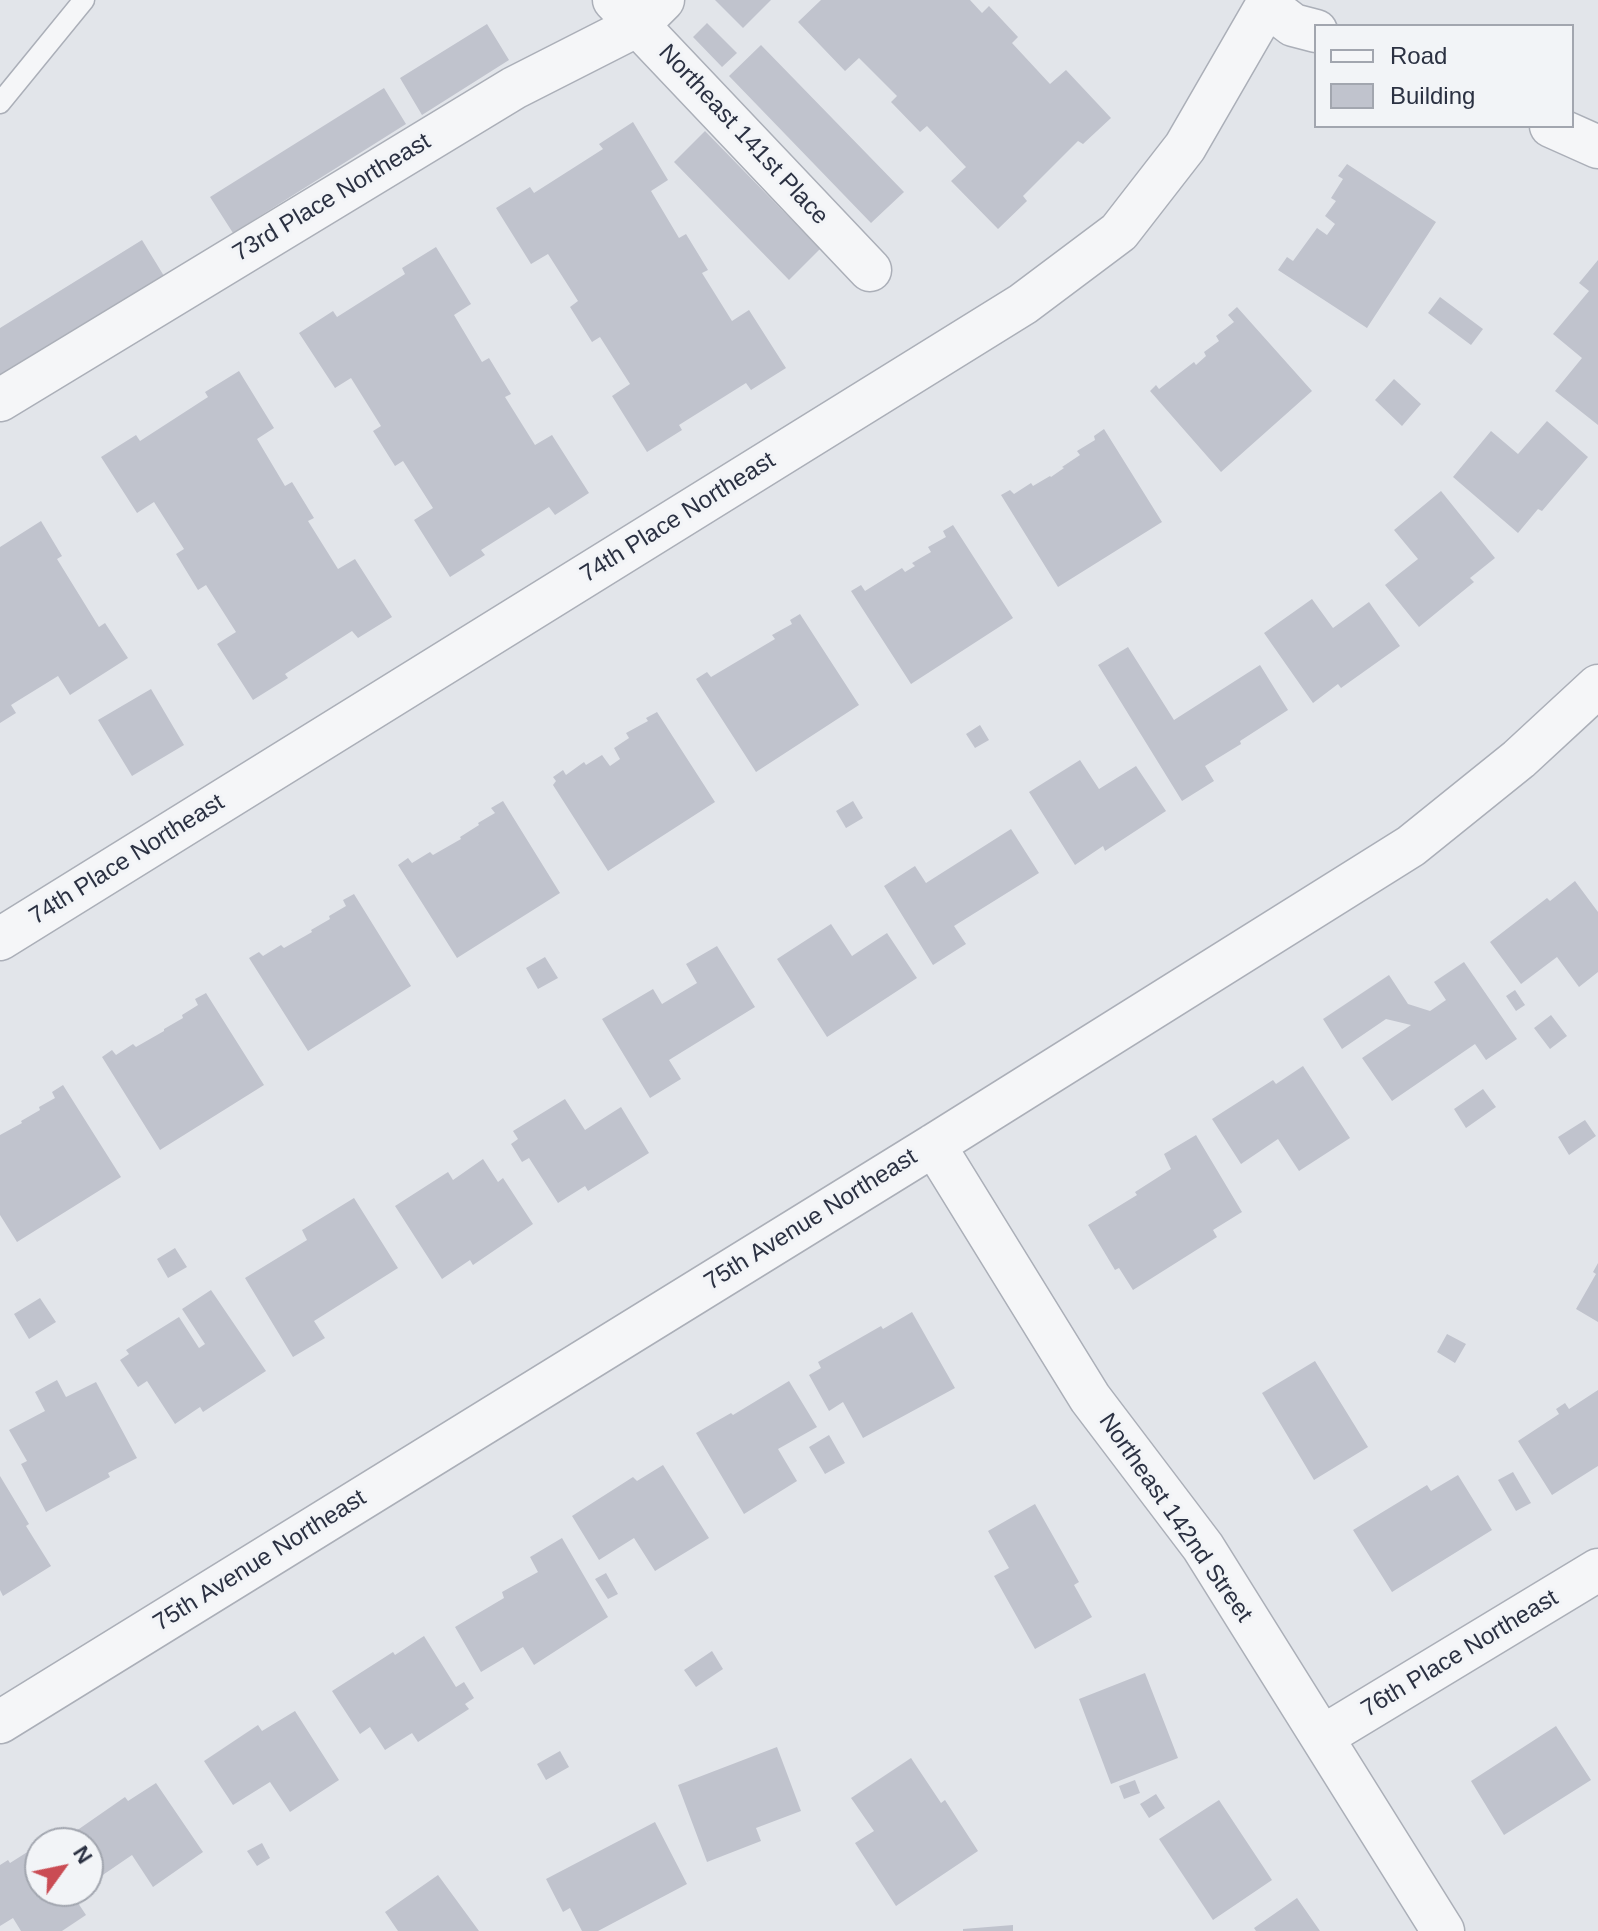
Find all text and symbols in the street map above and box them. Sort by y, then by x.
legend [1314,24,1574,128]
street label: Northeast 141st Place [652,39,834,231]
text: Road [1390,42,1447,69]
text: Building [1390,82,1475,109]
street label: 73rd Place Northeast [228,128,436,268]
street label: 74th Place Northeast [575,446,781,590]
street label: 74th Place Northeast [24,788,230,932]
street label: 75th Avenue Northeast [699,1143,923,1297]
street label: Northeast 142nd Street [1092,1408,1258,1628]
street label: 75th Avenue Northeast [148,1484,372,1638]
street label: 76th Place Northeast [1357,1584,1563,1724]
north arrow [24,1827,104,1907]
text: N [68,1841,98,1868]

